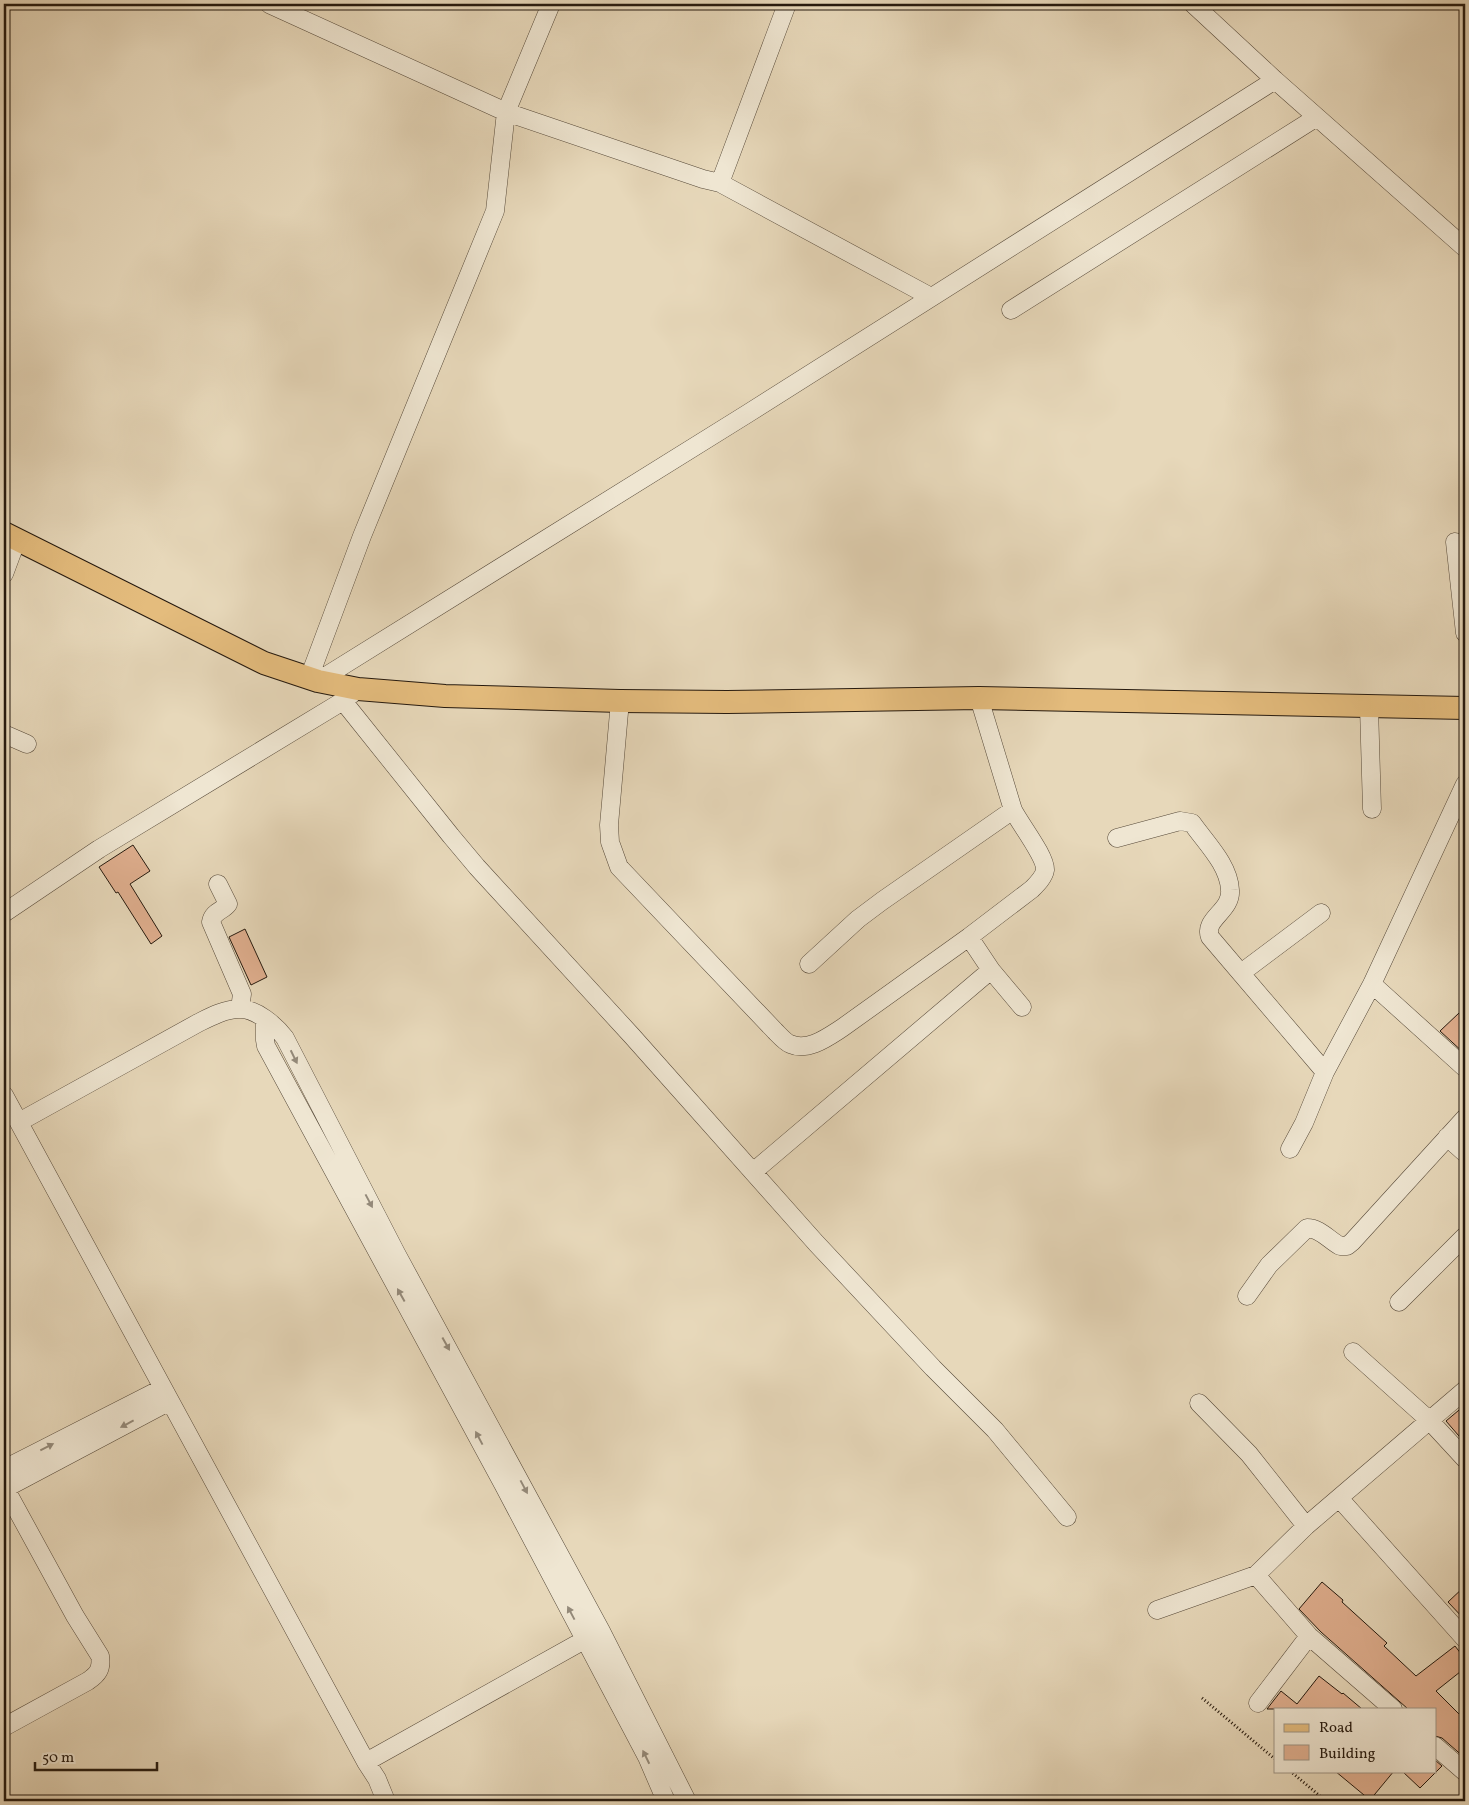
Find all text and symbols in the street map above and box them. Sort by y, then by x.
one-way arrow [290,1050,298,1064]
one-way arrow [365,1194,373,1209]
one-way arrow [397,1289,406,1302]
one-way arrow [442,1337,450,1352]
one-way arrow [120,1420,134,1428]
one-way arrow [475,1431,483,1446]
one-way arrow [40,1443,54,1451]
one-way arrow [519,1481,528,1494]
one-way arrow [567,1606,575,1620]
legend [1274,1708,1436,1772]
text: Road [1319,1718,1353,1739]
scale bar [35,1740,158,1772]
text: Building [1319,1744,1376,1765]
text: 50 m [42,1748,74,1769]
one-way arrow [642,1750,650,1764]

